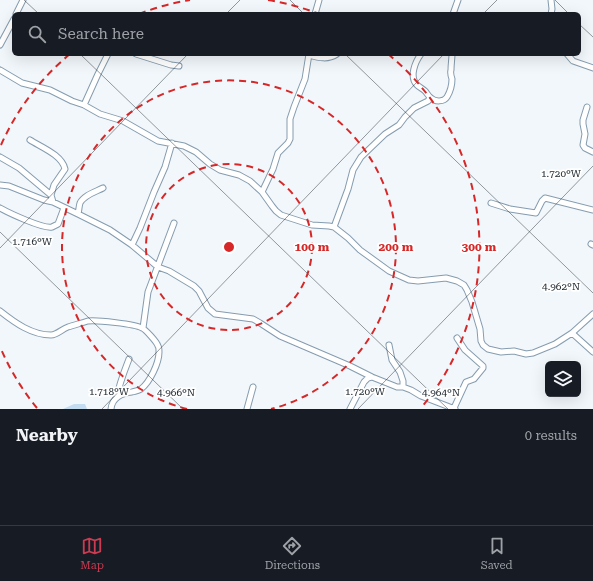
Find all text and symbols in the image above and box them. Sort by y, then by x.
search box [12,12,581,56]
icon: search [26,23,48,45]
text: Search here [58,25,144,43]
text: 1.720°W [541,168,582,179]
text: 1.716°W [12,236,53,247]
centre of rings [222,240,236,254]
text: 100 m [295,240,330,254]
text: 200 m [379,240,414,254]
text: 300 m [462,240,497,254]
text: 4.962°N [542,281,580,292]
map controls [545,361,581,397]
button: layers [545,361,581,397]
text: 1.718°W [89,386,130,397]
text: 1.720°W [345,386,386,397]
text: 4.966°N [157,387,195,398]
text: 4.964°N [422,387,460,398]
text: Nearby [16,425,78,445]
text: 0 results [525,428,577,443]
tab: Map [80,535,104,572]
tab: Directions [265,535,320,572]
tab: Saved [481,535,513,572]

